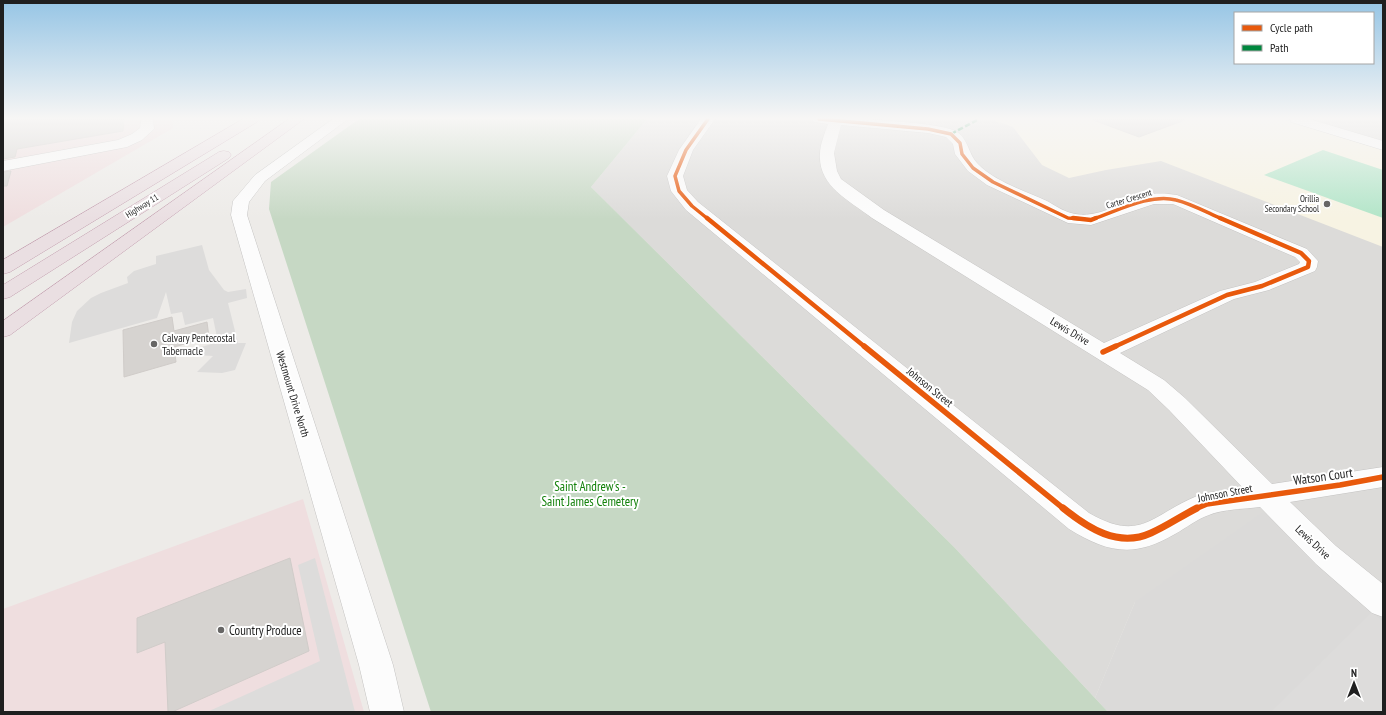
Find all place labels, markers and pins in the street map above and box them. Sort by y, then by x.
place label: Orillia Secondary School [1265,193,1320,214]
marker: Orillia Secondary School [1322,199,1332,209]
place label: Calvary Pentecostal Tabernacle [162,331,236,358]
marker: Calvary Pentecostal Tabernacle [149,339,159,349]
place label: Country Produce [229,622,302,639]
marker: Country Produce [216,625,226,635]

